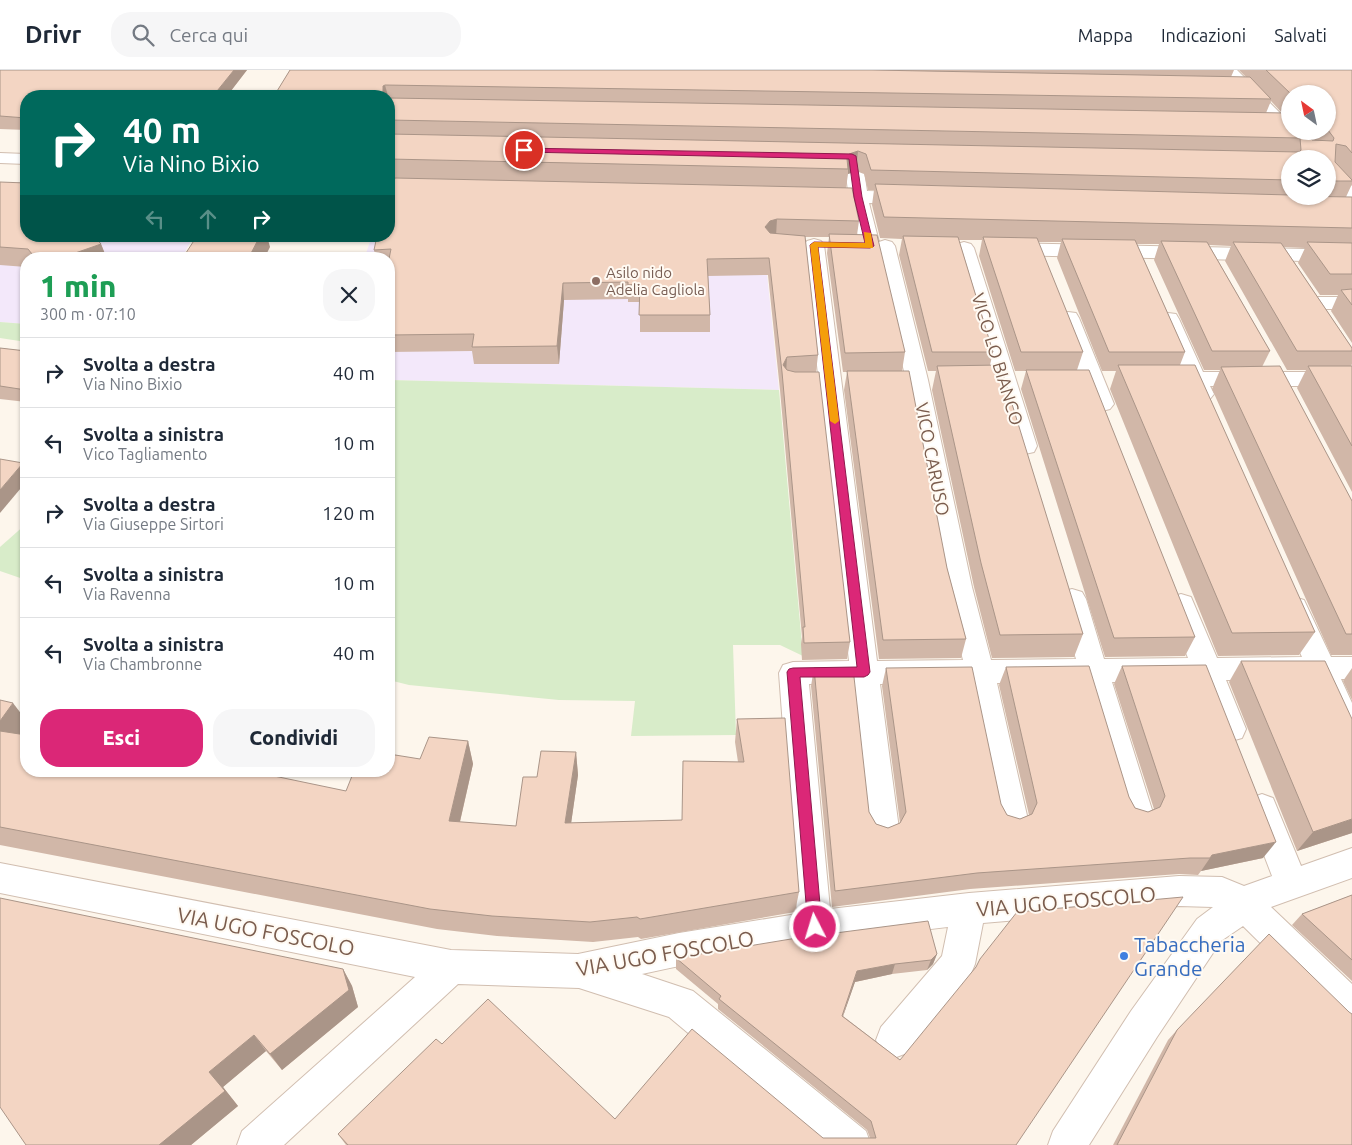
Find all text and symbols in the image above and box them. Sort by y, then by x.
search box [111,12,461,57]
text: Drivr [25,21,81,48]
icon: search [129,21,157,49]
text: Cerca qui [169,24,248,46]
text: Mappa [1078,25,1133,45]
text: Indicazioni [1161,25,1246,45]
text: Salvati [1274,25,1327,45]
north arrow [1281,85,1336,140]
map controls [1281,85,1336,205]
icon: right [40,110,105,175]
text: 40 m [123,110,201,150]
pin [503,129,545,171]
icon: arrive [510,136,538,164]
button: layers [1281,150,1336,205]
text: Via Nino Bixio [123,151,260,176]
icon: left [141,205,169,233]
icon: ahead [194,205,222,233]
icon: right [247,205,275,233]
place label: Asilo nido Adelia Cagliola [606,264,705,298]
text: 1 min [40,269,116,303]
button: close [323,269,375,321]
marker: Asilo nido Adelia Cagliola [590,275,602,287]
street label: VICO LO BIANCO [968,291,1028,427]
text: 300 m · 07:10 [40,305,136,323]
text: Svolta a destra [83,353,216,375]
icon: right [40,359,68,387]
text: 40 m [333,362,375,384]
text: Via Nino Bixio [83,375,182,393]
street label: VICO CARUSO [912,401,954,517]
text: Svolta a sinistra [83,423,224,445]
icon: left [40,429,68,457]
text: 10 m [333,432,375,454]
text: Vico Tagliamento [83,445,207,463]
text: Svolta a destra [83,493,216,515]
icon: right [40,499,68,527]
text: 120 m [322,502,375,524]
text: Via Giuseppe Sirtori [83,515,224,533]
text: Svolta a sinistra [83,563,224,585]
icon: left [40,569,68,597]
text: 10 m [333,572,375,594]
text: Via Ravenna [83,585,171,603]
text: Svolta a sinistra [83,633,224,655]
icon: left [40,639,68,667]
text: 40 m [333,642,375,664]
text: Via Chambronne [83,655,202,673]
button: Esci [40,709,203,767]
button: Condividi [213,709,375,767]
street label: VIA UGO FOSCOLO [975,881,1157,921]
position arrow [788,900,840,952]
street label: VIA UGO FOSCOLO [175,902,357,960]
street label: VIA UGO FOSCOLO [574,926,756,980]
place label: Tabaccheria Grande [1134,932,1246,980]
marker: Tabaccheria Grande [1118,950,1130,962]

